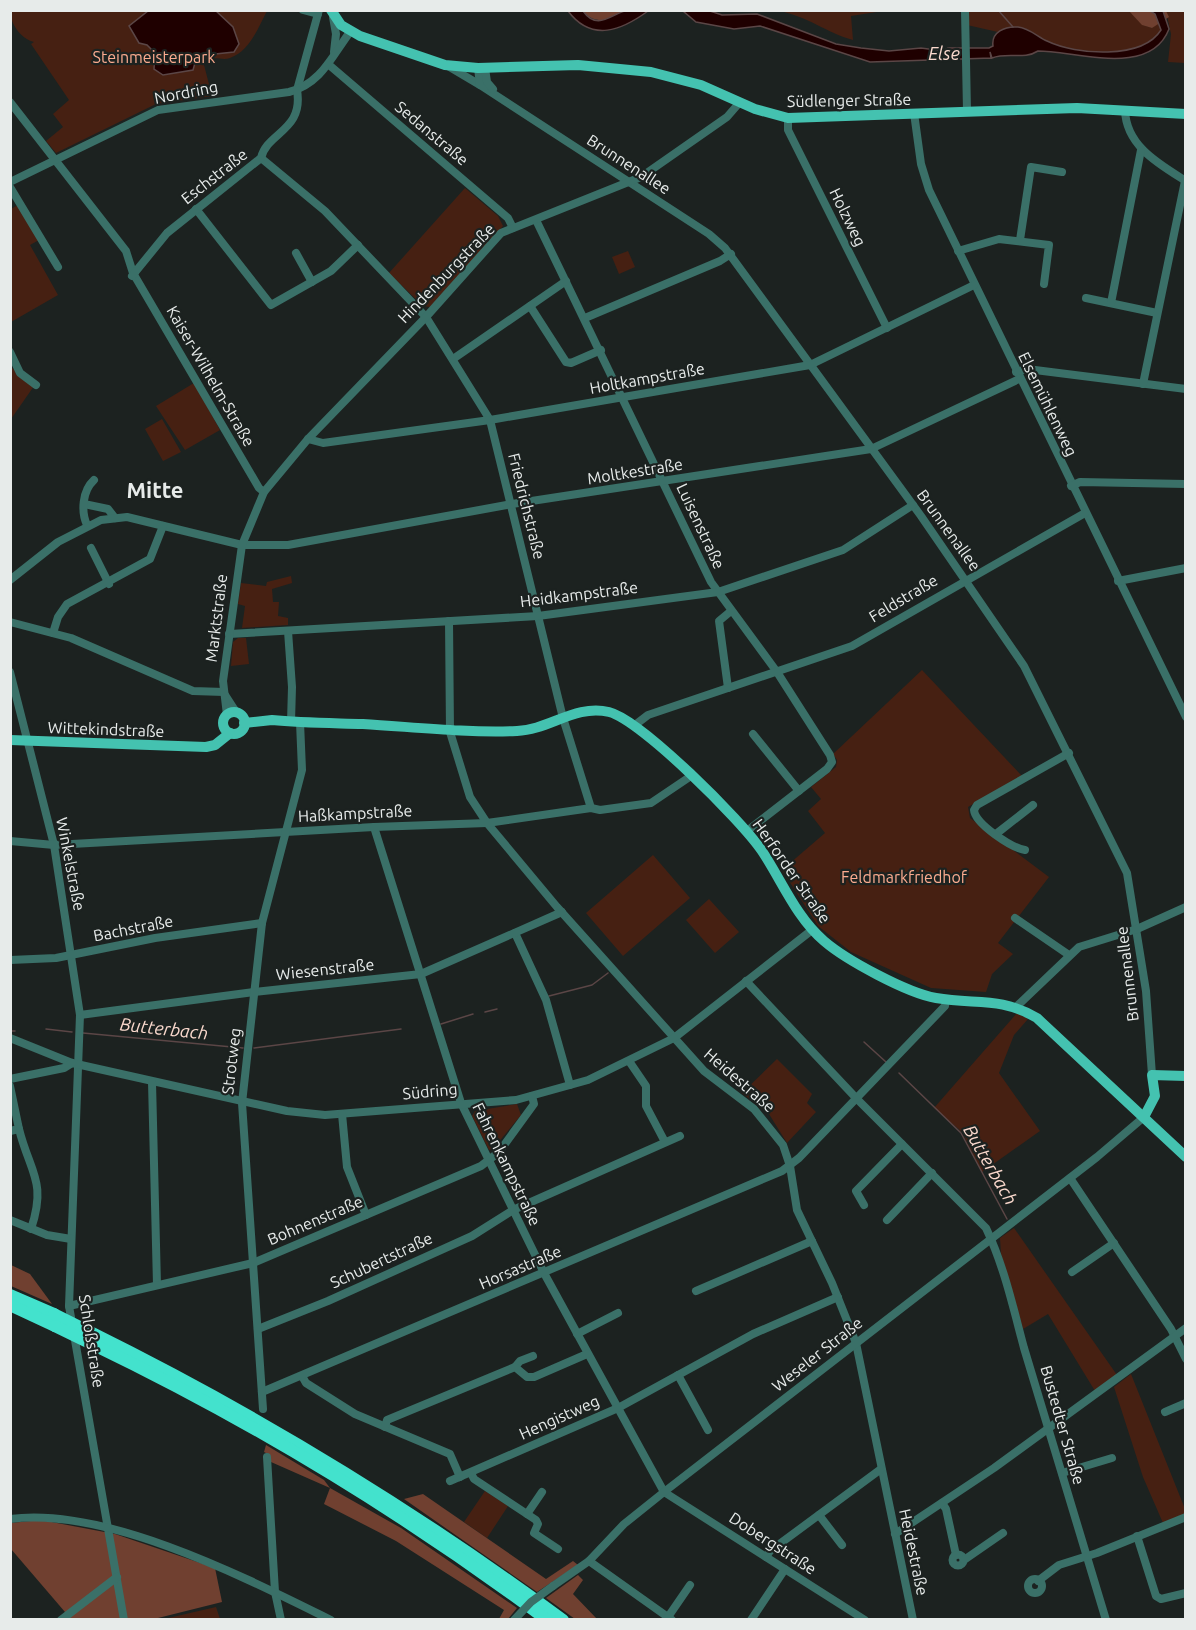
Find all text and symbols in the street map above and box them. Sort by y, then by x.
water label: Else [928,43,960,63]
park label: Steinmeisterpark [93,48,215,66]
street label: Nordring [153,77,219,107]
street label: Südlenger Straße [787,90,911,110]
street label: Sedanstraße [392,97,472,169]
street label: Brunnenallee [584,130,674,198]
street label: Eschstraße [178,145,250,207]
street label: Holzweg [826,185,870,249]
street label: Hindenburgstraße [394,220,498,326]
street label: Kaiser-Wilhelm-Straße [163,303,259,449]
street label: Elsemühlenweg [1015,349,1081,459]
street label: Holtkampstraße [588,359,706,397]
street label: Friedrichstraße [505,451,549,561]
street label: Moltkestraße [586,455,684,487]
district label: Mitte [127,477,184,502]
street label: Luisenstraße [673,480,729,572]
street label: Brunnenallee [914,486,984,574]
street label: Feldstraße [865,571,941,625]
street label: Marktstraße [202,573,230,663]
street label: Heidkampstraße [519,578,639,610]
street label: Wittekindstraße [47,718,165,740]
street label: Haßkampstraße [297,801,413,825]
street label: Winkelstraße [53,816,89,912]
street label: Herforder Straße [749,816,835,926]
park label: Feldmarkfriedhof [841,868,968,886]
street label: Bachstraße [92,911,174,945]
street label: Brunnenallee [1112,925,1142,1023]
street label: Wiesenstraße [275,955,375,983]
water label: Butterbach [119,1013,209,1043]
street label: Strotweg [218,1027,244,1095]
street label: Heidestraße [701,1044,779,1116]
street label: Südring [402,1080,458,1102]
street label: Fahrenkampstraße [469,1100,545,1228]
water label: Butterbach [960,1121,1022,1208]
street label: Bohnenstraße [265,1192,365,1248]
street label: Schubertstraße [327,1228,435,1292]
street label: Horsastraße [476,1242,564,1292]
street label: Schloßstraße [76,1293,108,1389]
street label: Weseler Straße [768,1313,866,1395]
street label: Bustedter Straße [1037,1363,1089,1487]
street label: Hengistweg [516,1391,602,1443]
street label: Heidestraße [896,1507,932,1597]
street label: Dobergstraße [726,1508,820,1578]

